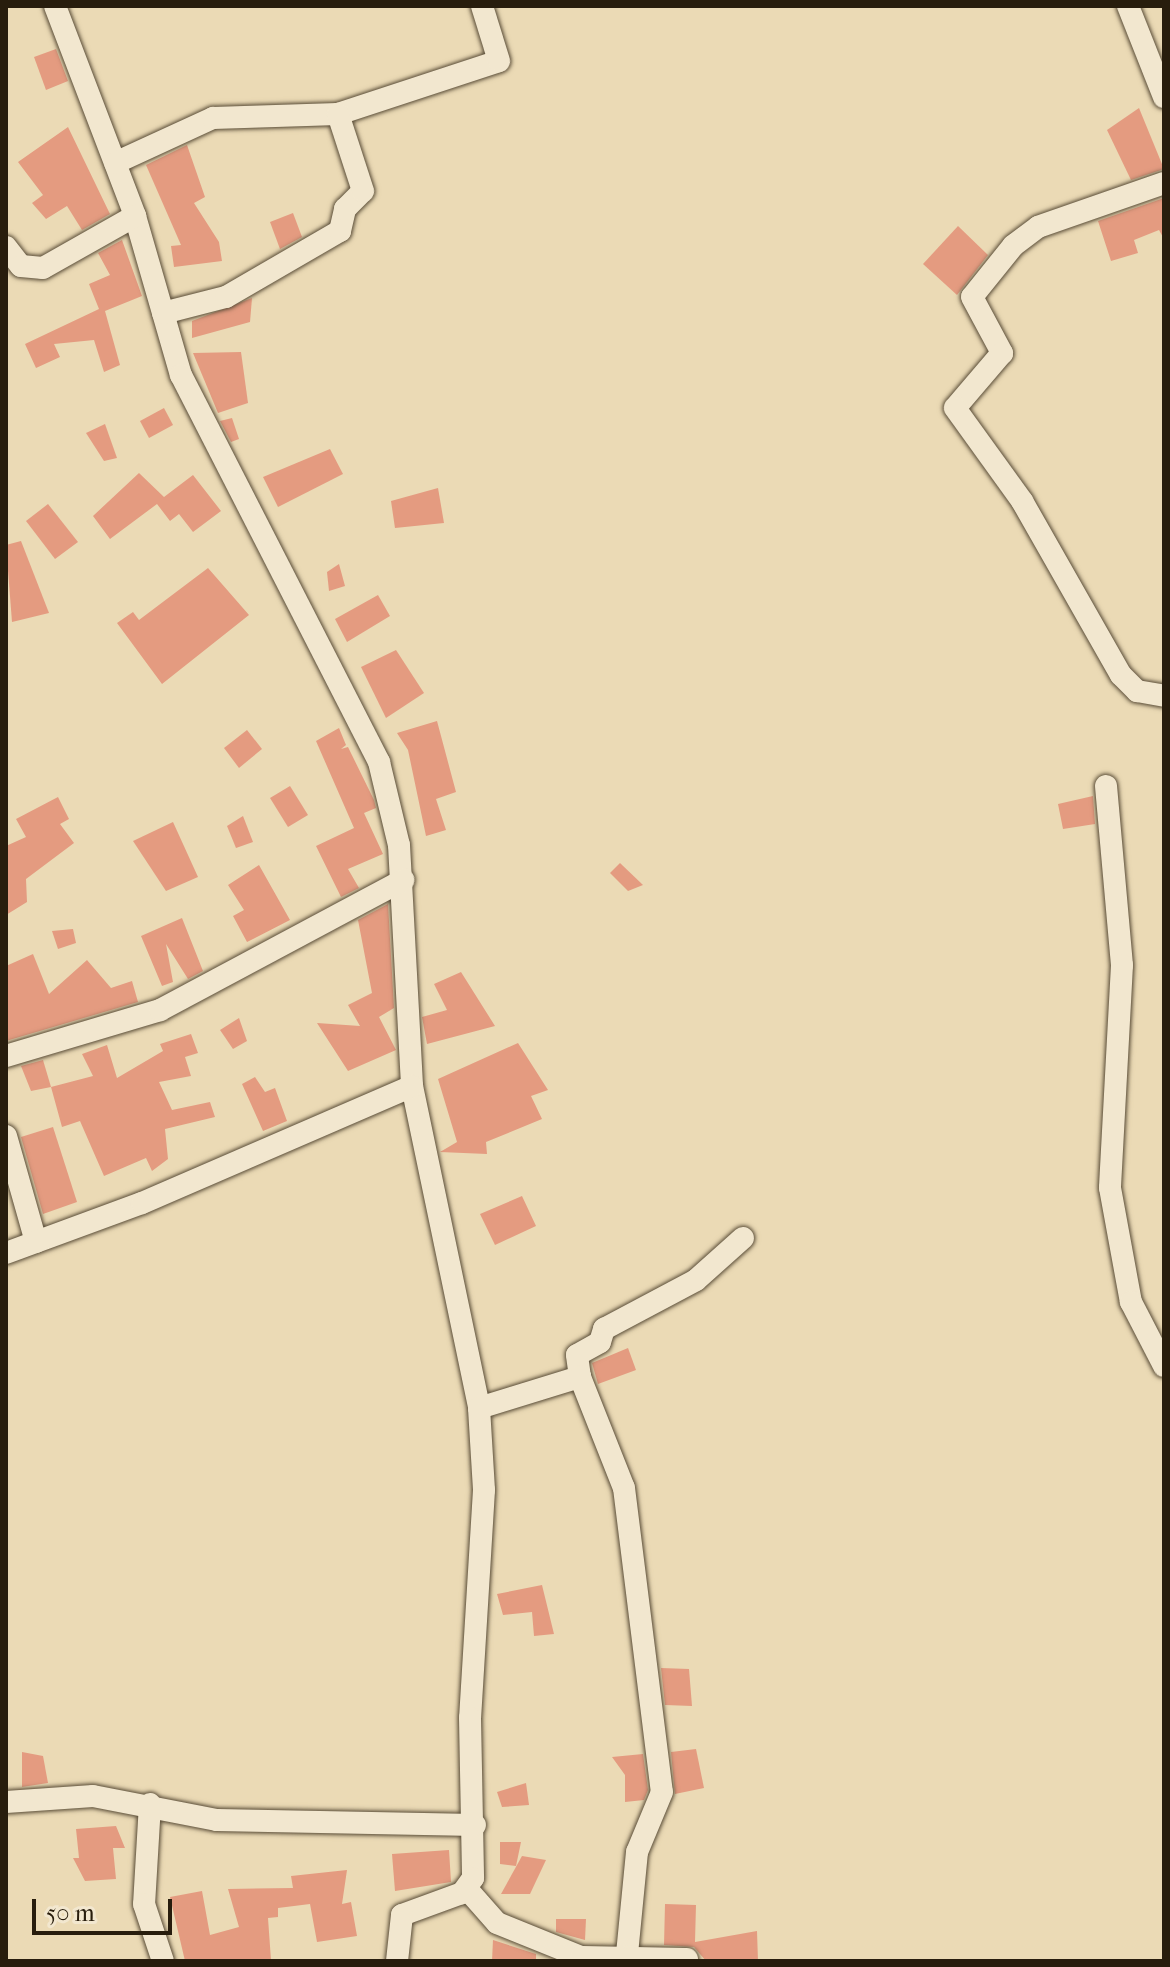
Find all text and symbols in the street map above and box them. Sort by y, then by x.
scale bar [36,1883,176,1933]
text: 50 m [46,1899,95,1927]

